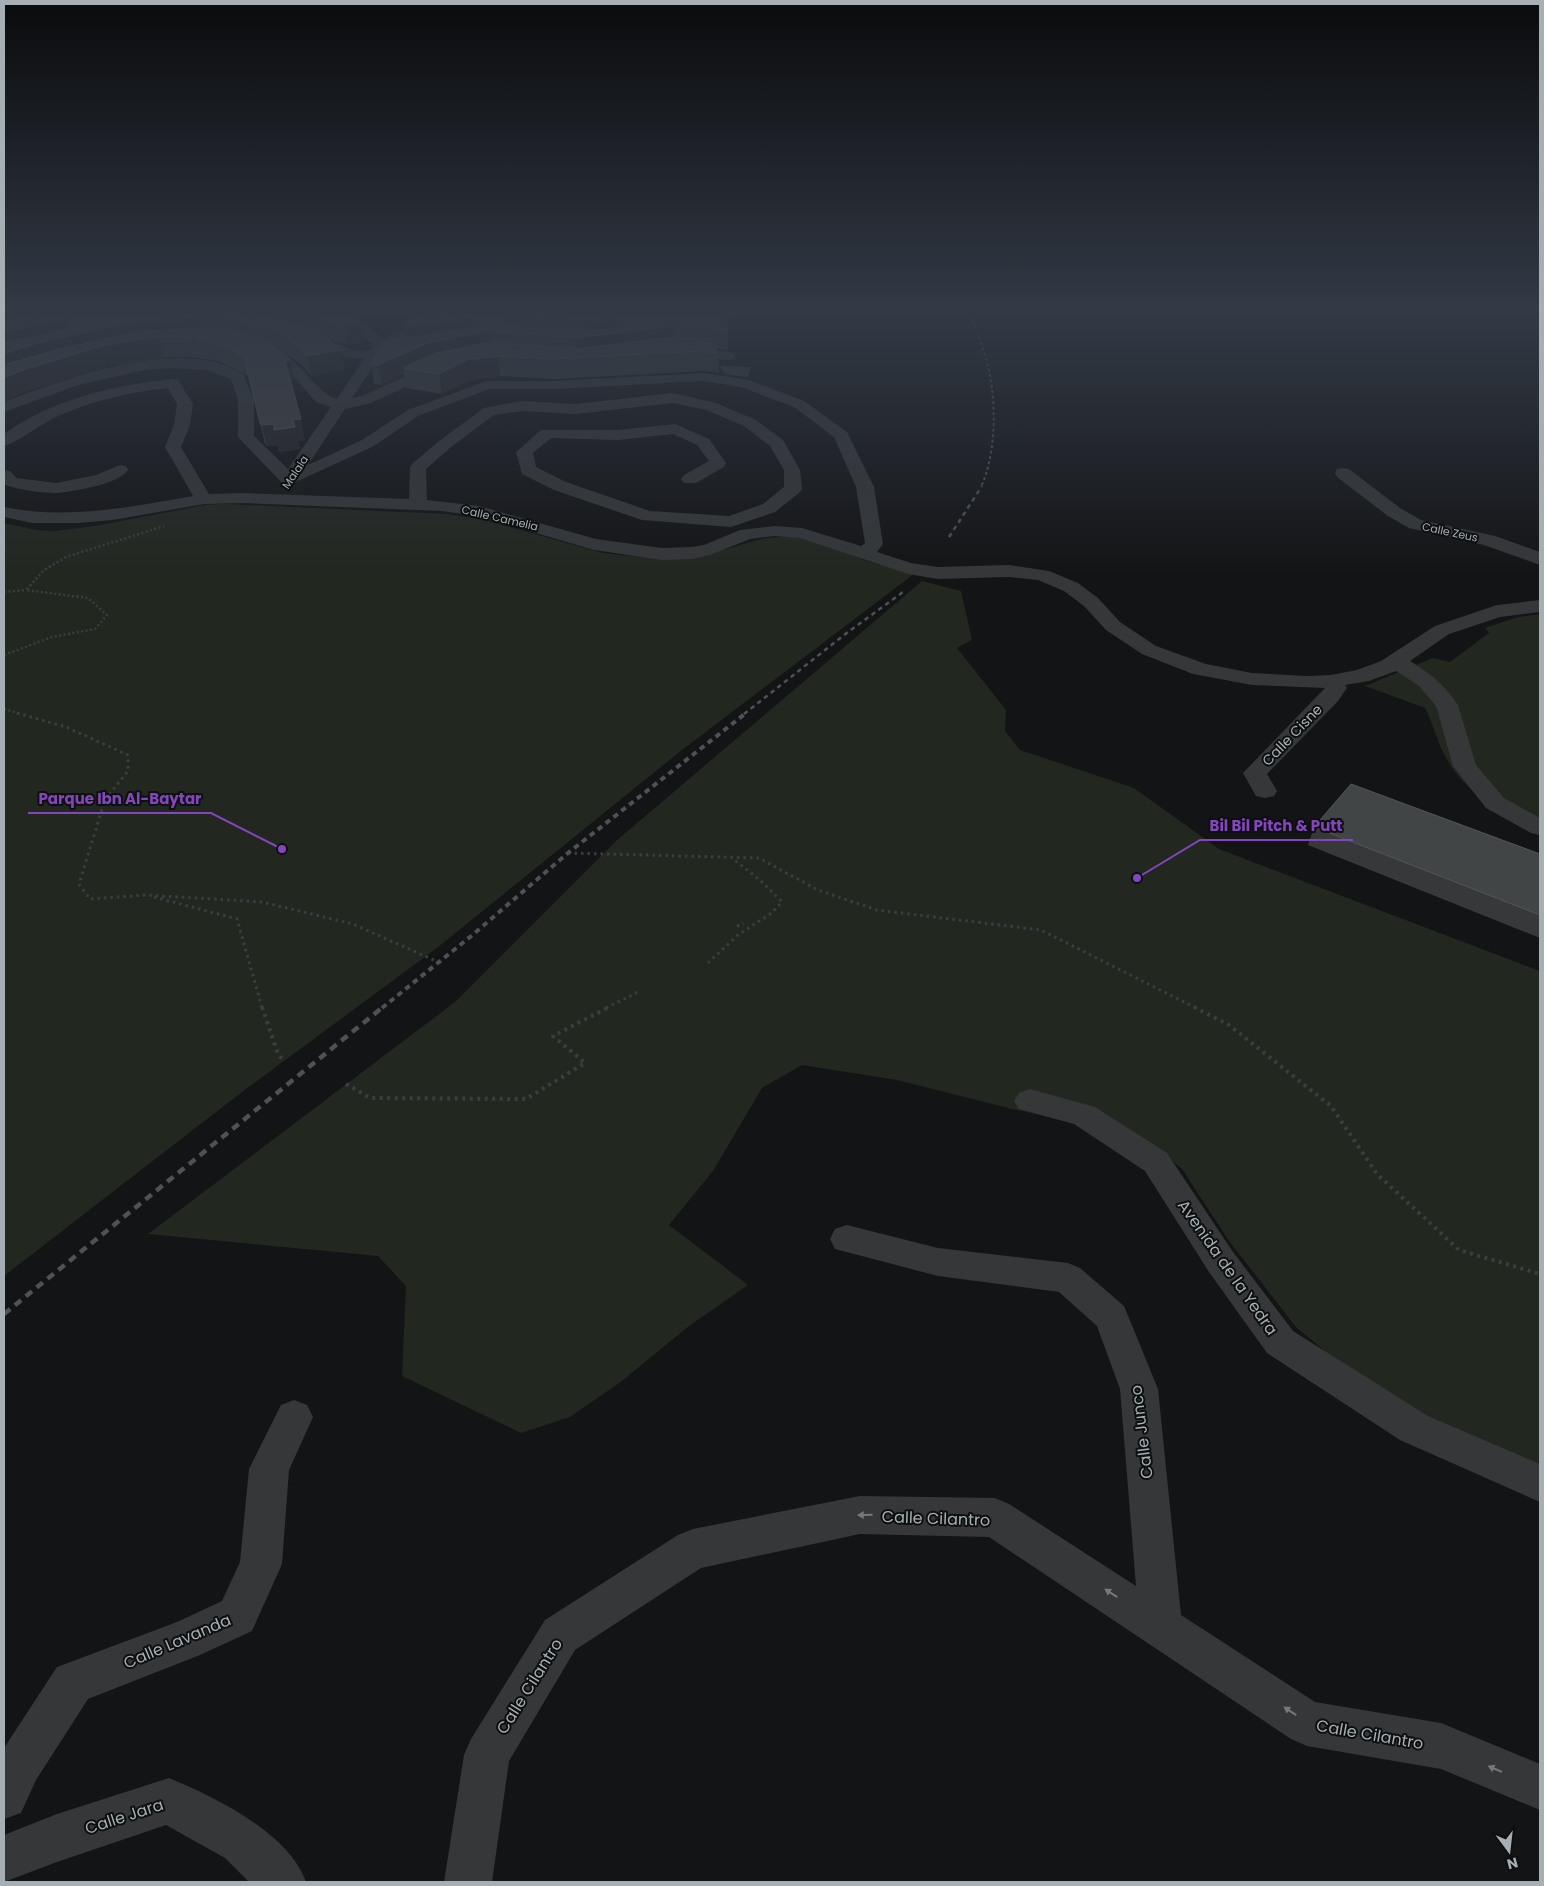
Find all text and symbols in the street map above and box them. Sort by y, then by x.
street label: Malala [278,452,312,492]
street label: Calle Camelia [460,501,540,535]
street label: Calle Zeus [1421,518,1480,546]
street label: Calle Cisne [1257,699,1327,770]
callout: Parque Ibn Al-Baytar [28,783,211,813]
text: Parque Ibn Al-Baytar [38,788,202,809]
callout: Bil Bil Pitch & Putt [1200,810,1353,840]
text: Bil Bil Pitch & Putt [1210,815,1342,836]
street label: Avenida de la Yedra [1172,1195,1283,1340]
street label: Calle Junco [1124,1384,1159,1480]
street label: Calle Cilantro [881,1505,991,1532]
one-way arrow [857,1511,873,1519]
one-way arrow [1104,1588,1118,1598]
street label: Calle Lavanda [120,1608,234,1674]
street label: Calle Cilantro [491,1634,568,1738]
one-way arrow [1283,1706,1297,1716]
street label: Calle Cilantro [1314,1714,1425,1755]
one-way arrow [1488,1764,1502,1772]
street label: Calle Jara [82,1793,166,1840]
north arrow [1484,1826,1534,1876]
text: N [1505,1853,1520,1875]

